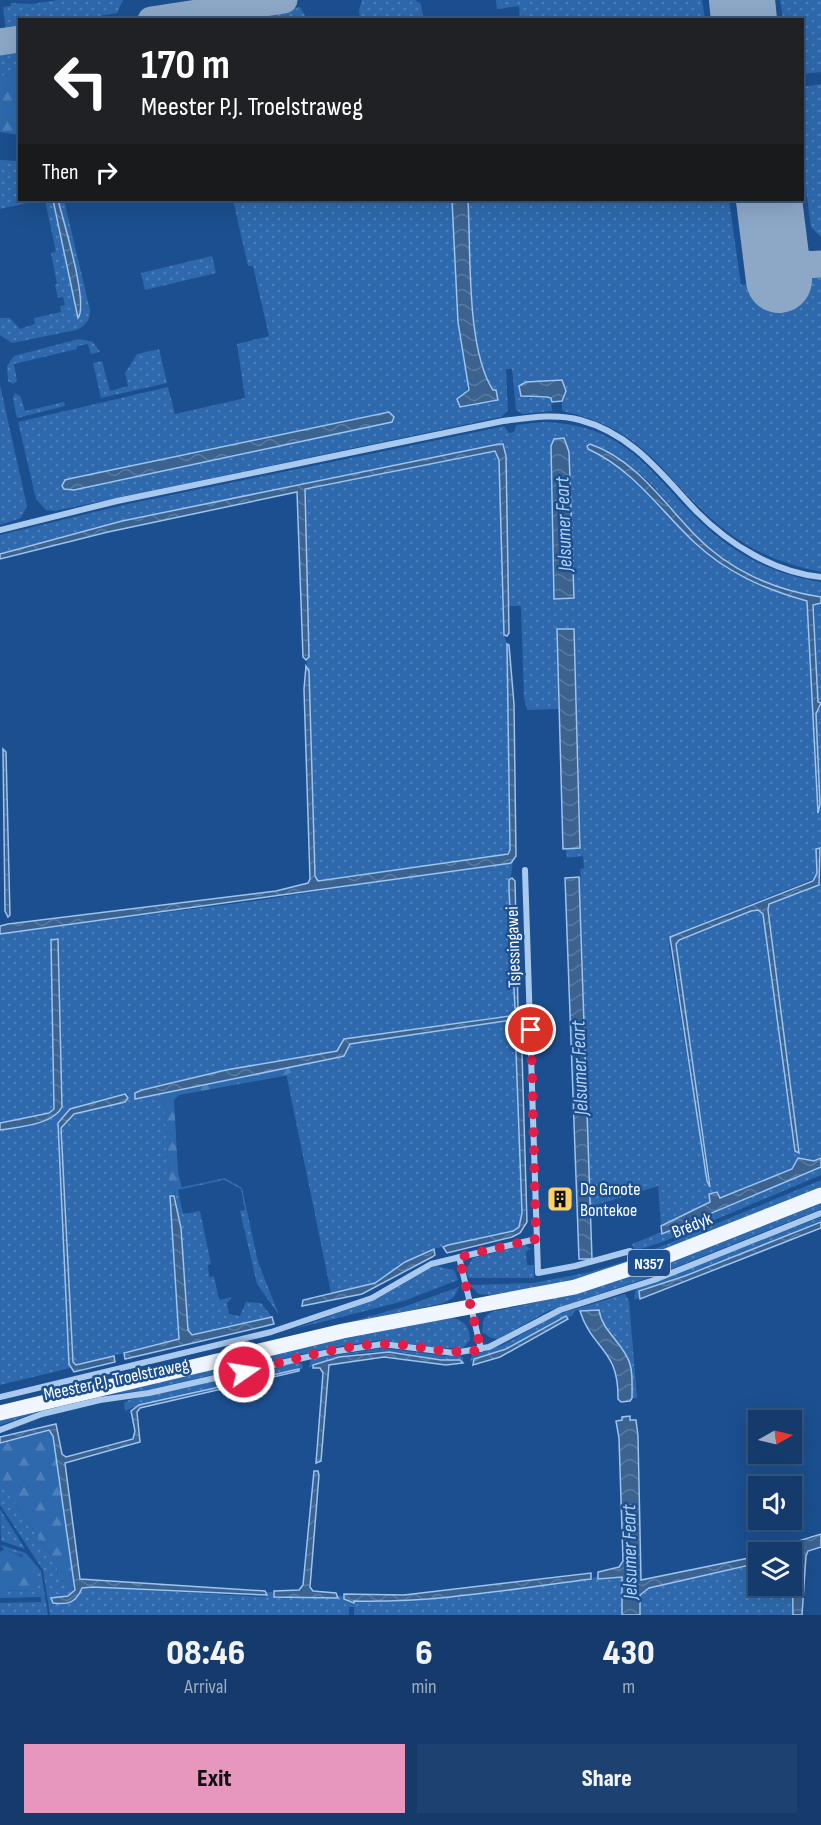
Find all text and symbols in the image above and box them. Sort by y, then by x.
text: 170 m [141,40,230,91]
icon: left [42,42,120,120]
text: Meester P.J. Troelstraweg [141,91,363,123]
icon: right [90,156,123,189]
text: Then [42,159,78,186]
water label: Jelsumer Feart [550,475,578,573]
street label: Tsjessingawei [502,906,525,988]
pin [505,1004,556,1055]
icon: arrive [514,1013,547,1046]
water label: Jelsumer Feart [566,1019,594,1117]
place label: De Groote Bontekoe [580,1179,640,1221]
building icon: De Groote Bontekoe [545,1184,575,1214]
street label: Brédyk [669,1208,715,1243]
road number: N357 [628,1250,670,1276]
position arrow [212,1340,276,1404]
street label: Meester P.J. Troelstraweg [42,1354,191,1405]
north arrow [748,1410,802,1464]
map controls [748,1410,802,1596]
button: sound [748,1476,802,1530]
water label: Jelsumer Feart [617,1503,643,1601]
button: layers [748,1542,802,1596]
text: 08:46 [166,1632,245,1675]
text: 6 [415,1632,433,1675]
text: 430 [603,1632,655,1675]
text: Arrival [184,1675,227,1699]
text: min [411,1675,437,1699]
text: m [622,1675,635,1699]
button: Exit [24,1744,405,1813]
button: Share [417,1744,797,1813]

